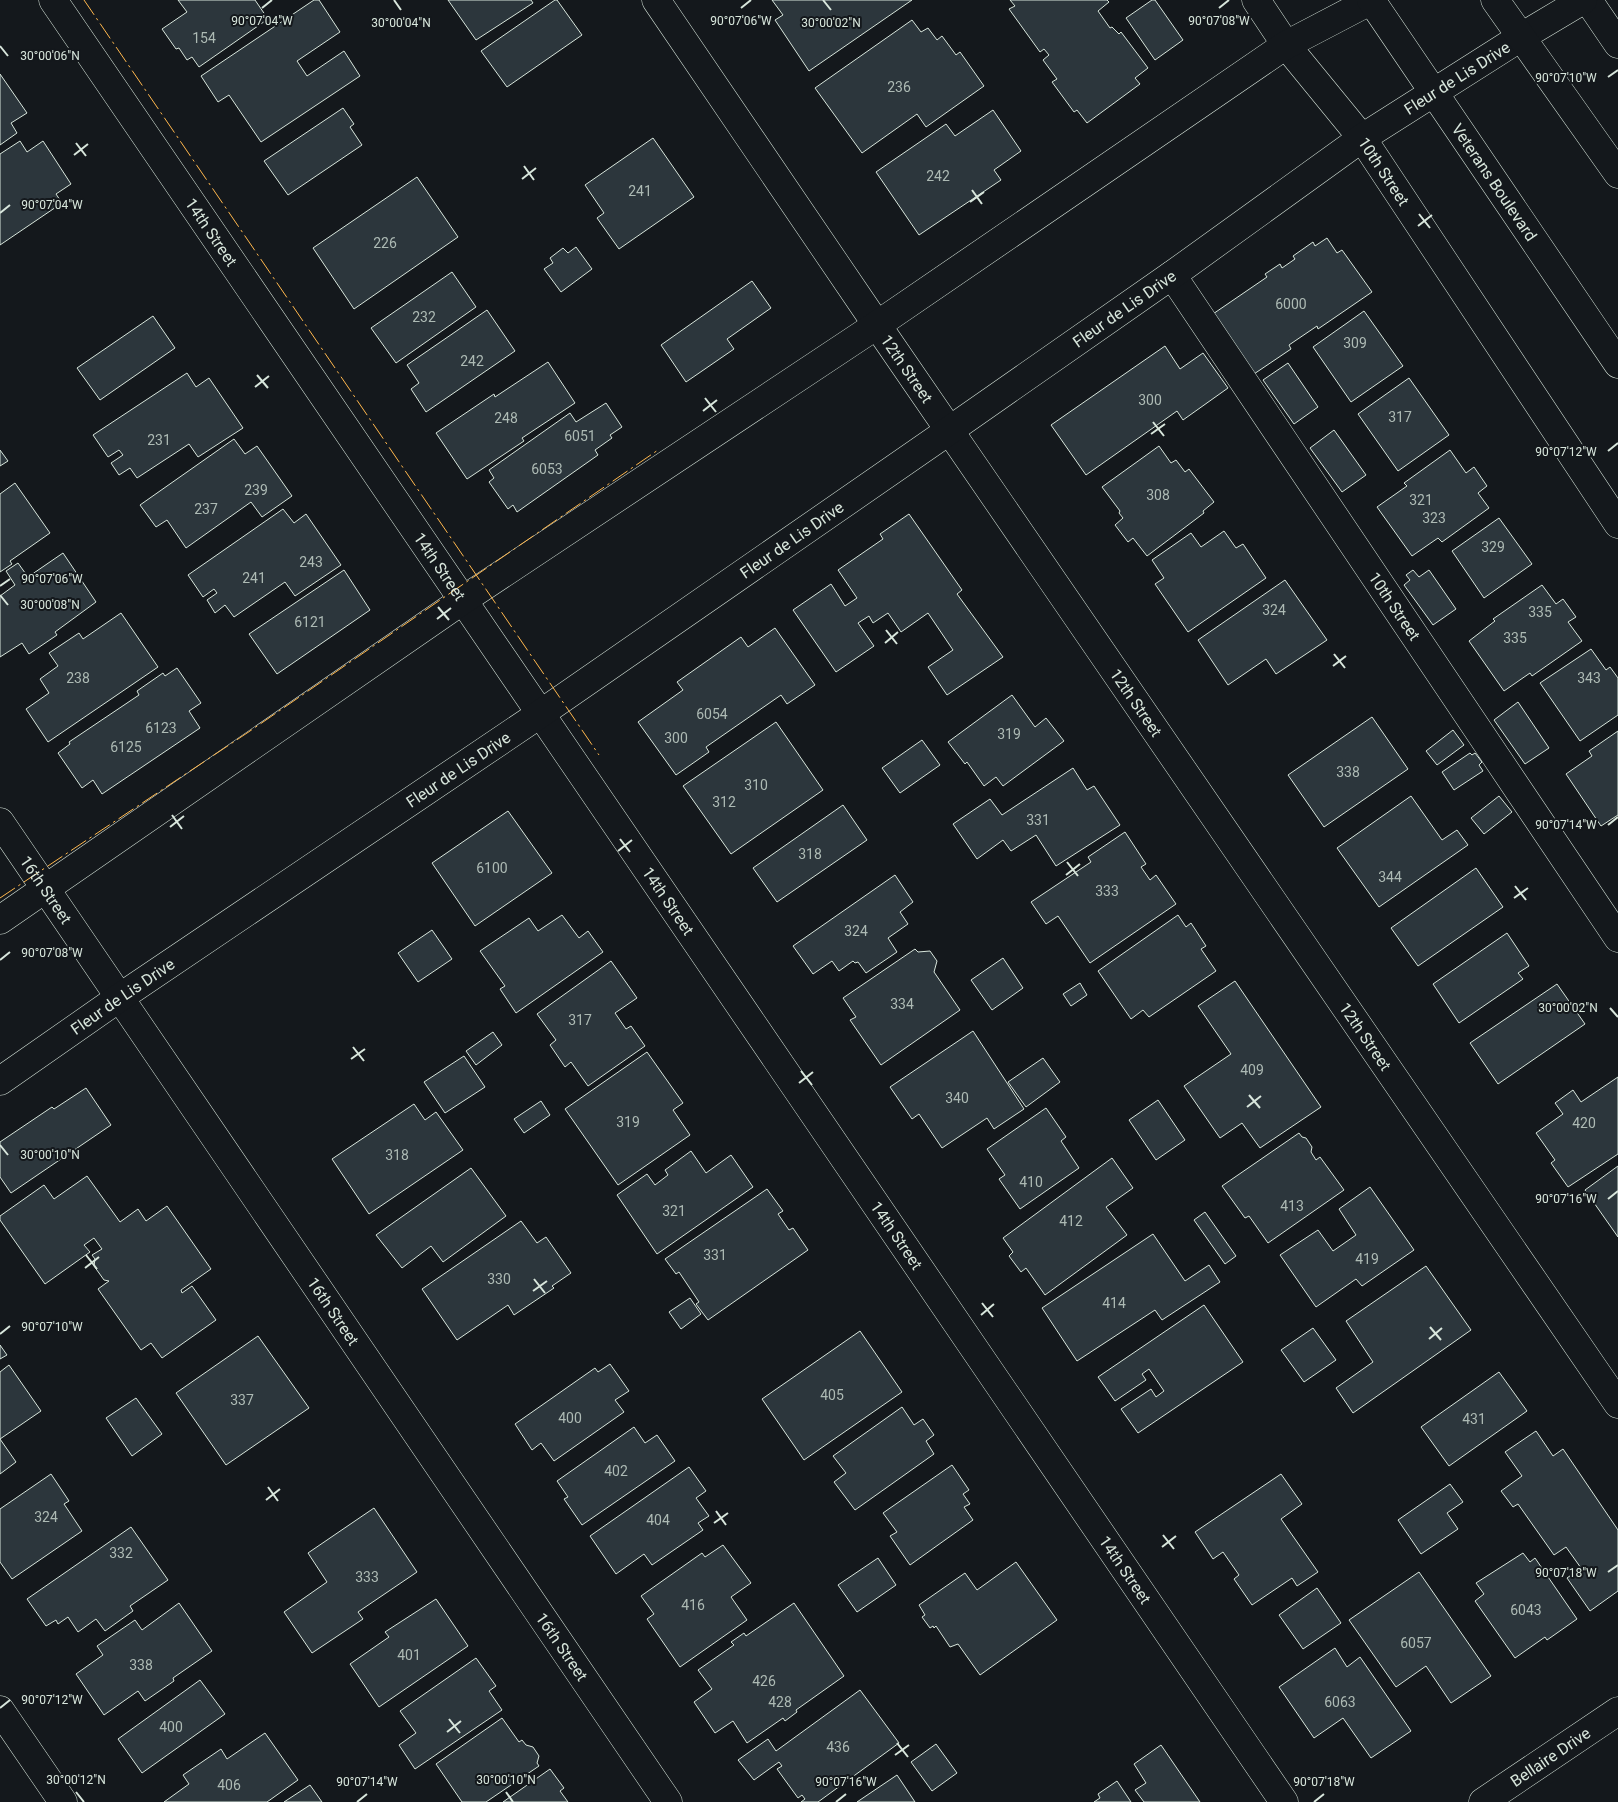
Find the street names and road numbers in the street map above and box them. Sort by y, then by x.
street label: Fleur de Lis Drive [1401,38,1514,119]
street label: Veterans Boulevard [1448,120,1541,245]
street label: 10th Street [1354,134,1413,209]
street label: 14th Street [181,195,241,270]
street label: Fleur de Lis Drive [1069,266,1180,351]
street label: 12th Street [877,331,937,407]
street label: Fleur de Lis Drive [736,498,847,583]
street label: 14th Street [410,529,469,604]
street label: 10th Street [1365,569,1424,644]
street label: 12th Street [1106,665,1166,740]
street label: Fleur de Lis Drive [403,728,514,812]
street label: 16th Street [16,852,76,928]
street label: 14th Street [638,863,698,939]
street label: Fleur de Lis Drive [67,954,178,1039]
street label: 12th Street [1335,999,1395,1074]
street label: 14th Street [867,1198,926,1273]
street label: 16th Street [303,1274,363,1349]
street label: 14th Street [1095,1532,1155,1608]
street label: 16th Street [532,1609,592,1685]
street label: Bellaire Drive [1507,1723,1594,1791]

